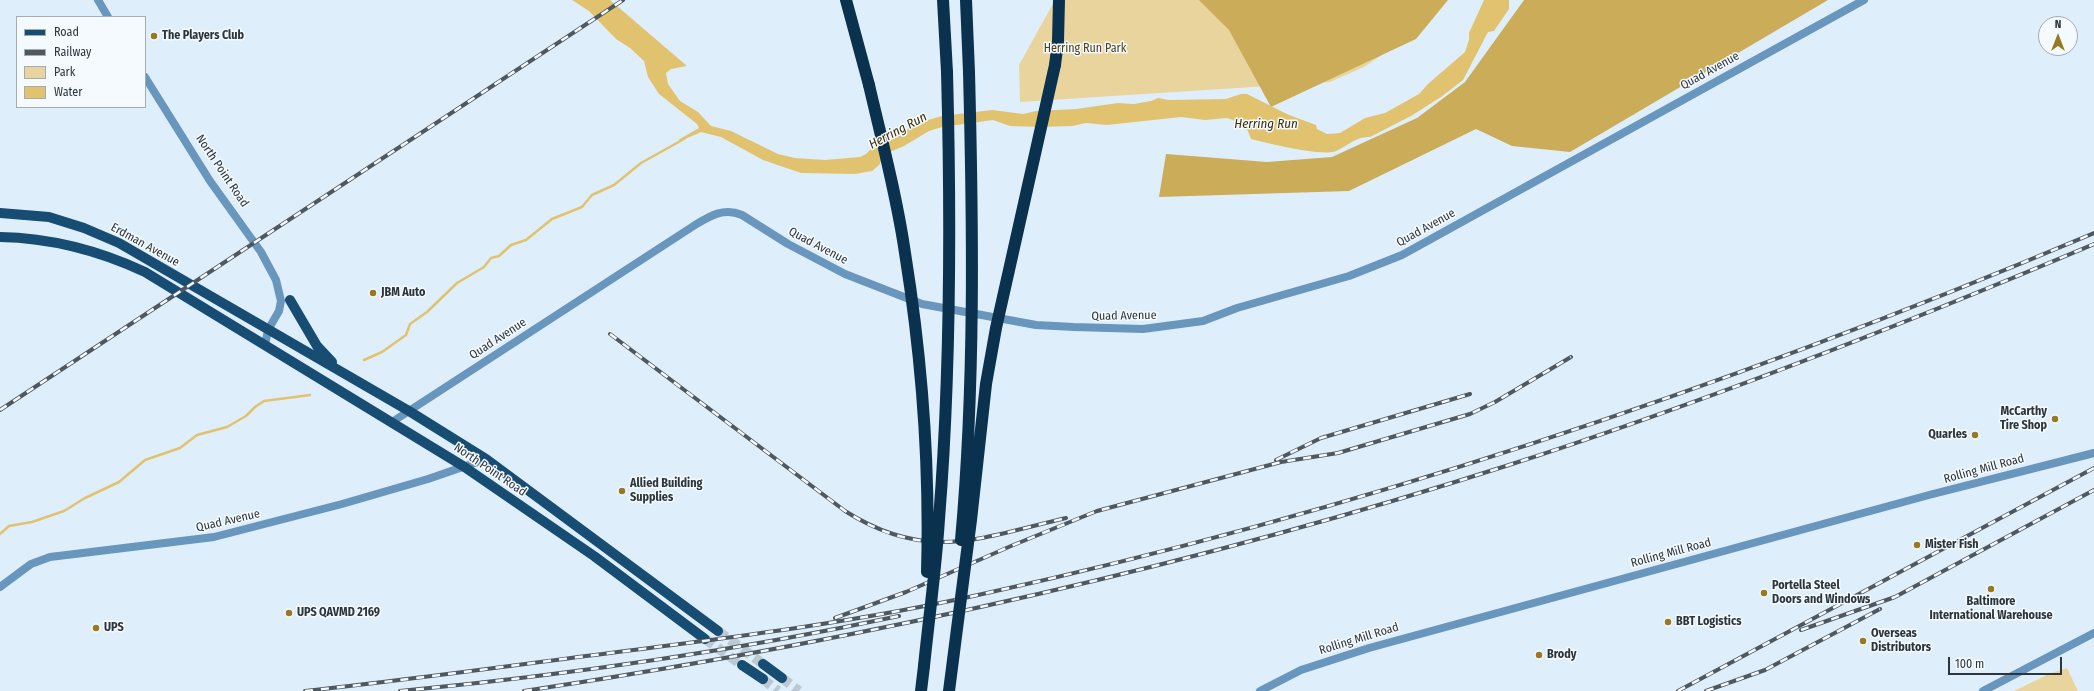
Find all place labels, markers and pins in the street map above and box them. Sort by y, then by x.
place label: The Players Club [162,29,244,43]
marker: The Players Club [149,31,159,41]
place label: JBM Auto [381,286,425,300]
marker: JBM Auto [368,288,378,298]
place label: McCarthy Tire Shop [2000,405,2047,433]
marker: McCarthy Tire Shop [2050,414,2060,424]
place label: Quarles [1928,428,1967,442]
marker: Quarles [1970,430,1980,440]
place label: Allied Building Supplies [630,477,702,505]
marker: Allied Building Supplies [617,486,627,496]
place label: Mister Fish [1925,538,1979,552]
marker: Mister Fish [1912,540,1922,550]
place label: Portella Steel Doors and Windows [1772,579,1870,607]
marker: Baltimore International Warehouse [1986,584,1996,594]
marker: Portella Steel Doors and Windows [1759,588,1769,598]
place label: Baltimore International Warehouse [1929,595,2053,623]
place label: UPS QAVMD 2169 [297,606,380,620]
marker: UPS QAVMD 2169 [284,608,294,618]
place label: BBT Logistics [1676,615,1741,629]
marker: BBT Logistics [1663,617,1673,627]
place label: UPS [104,621,124,635]
marker: UPS [91,623,101,633]
place label: Overseas Distributors [1871,627,1931,655]
marker: Overseas Distributors [1858,636,1868,646]
place label: Brody [1547,648,1576,662]
marker: Brody [1534,650,1544,660]

